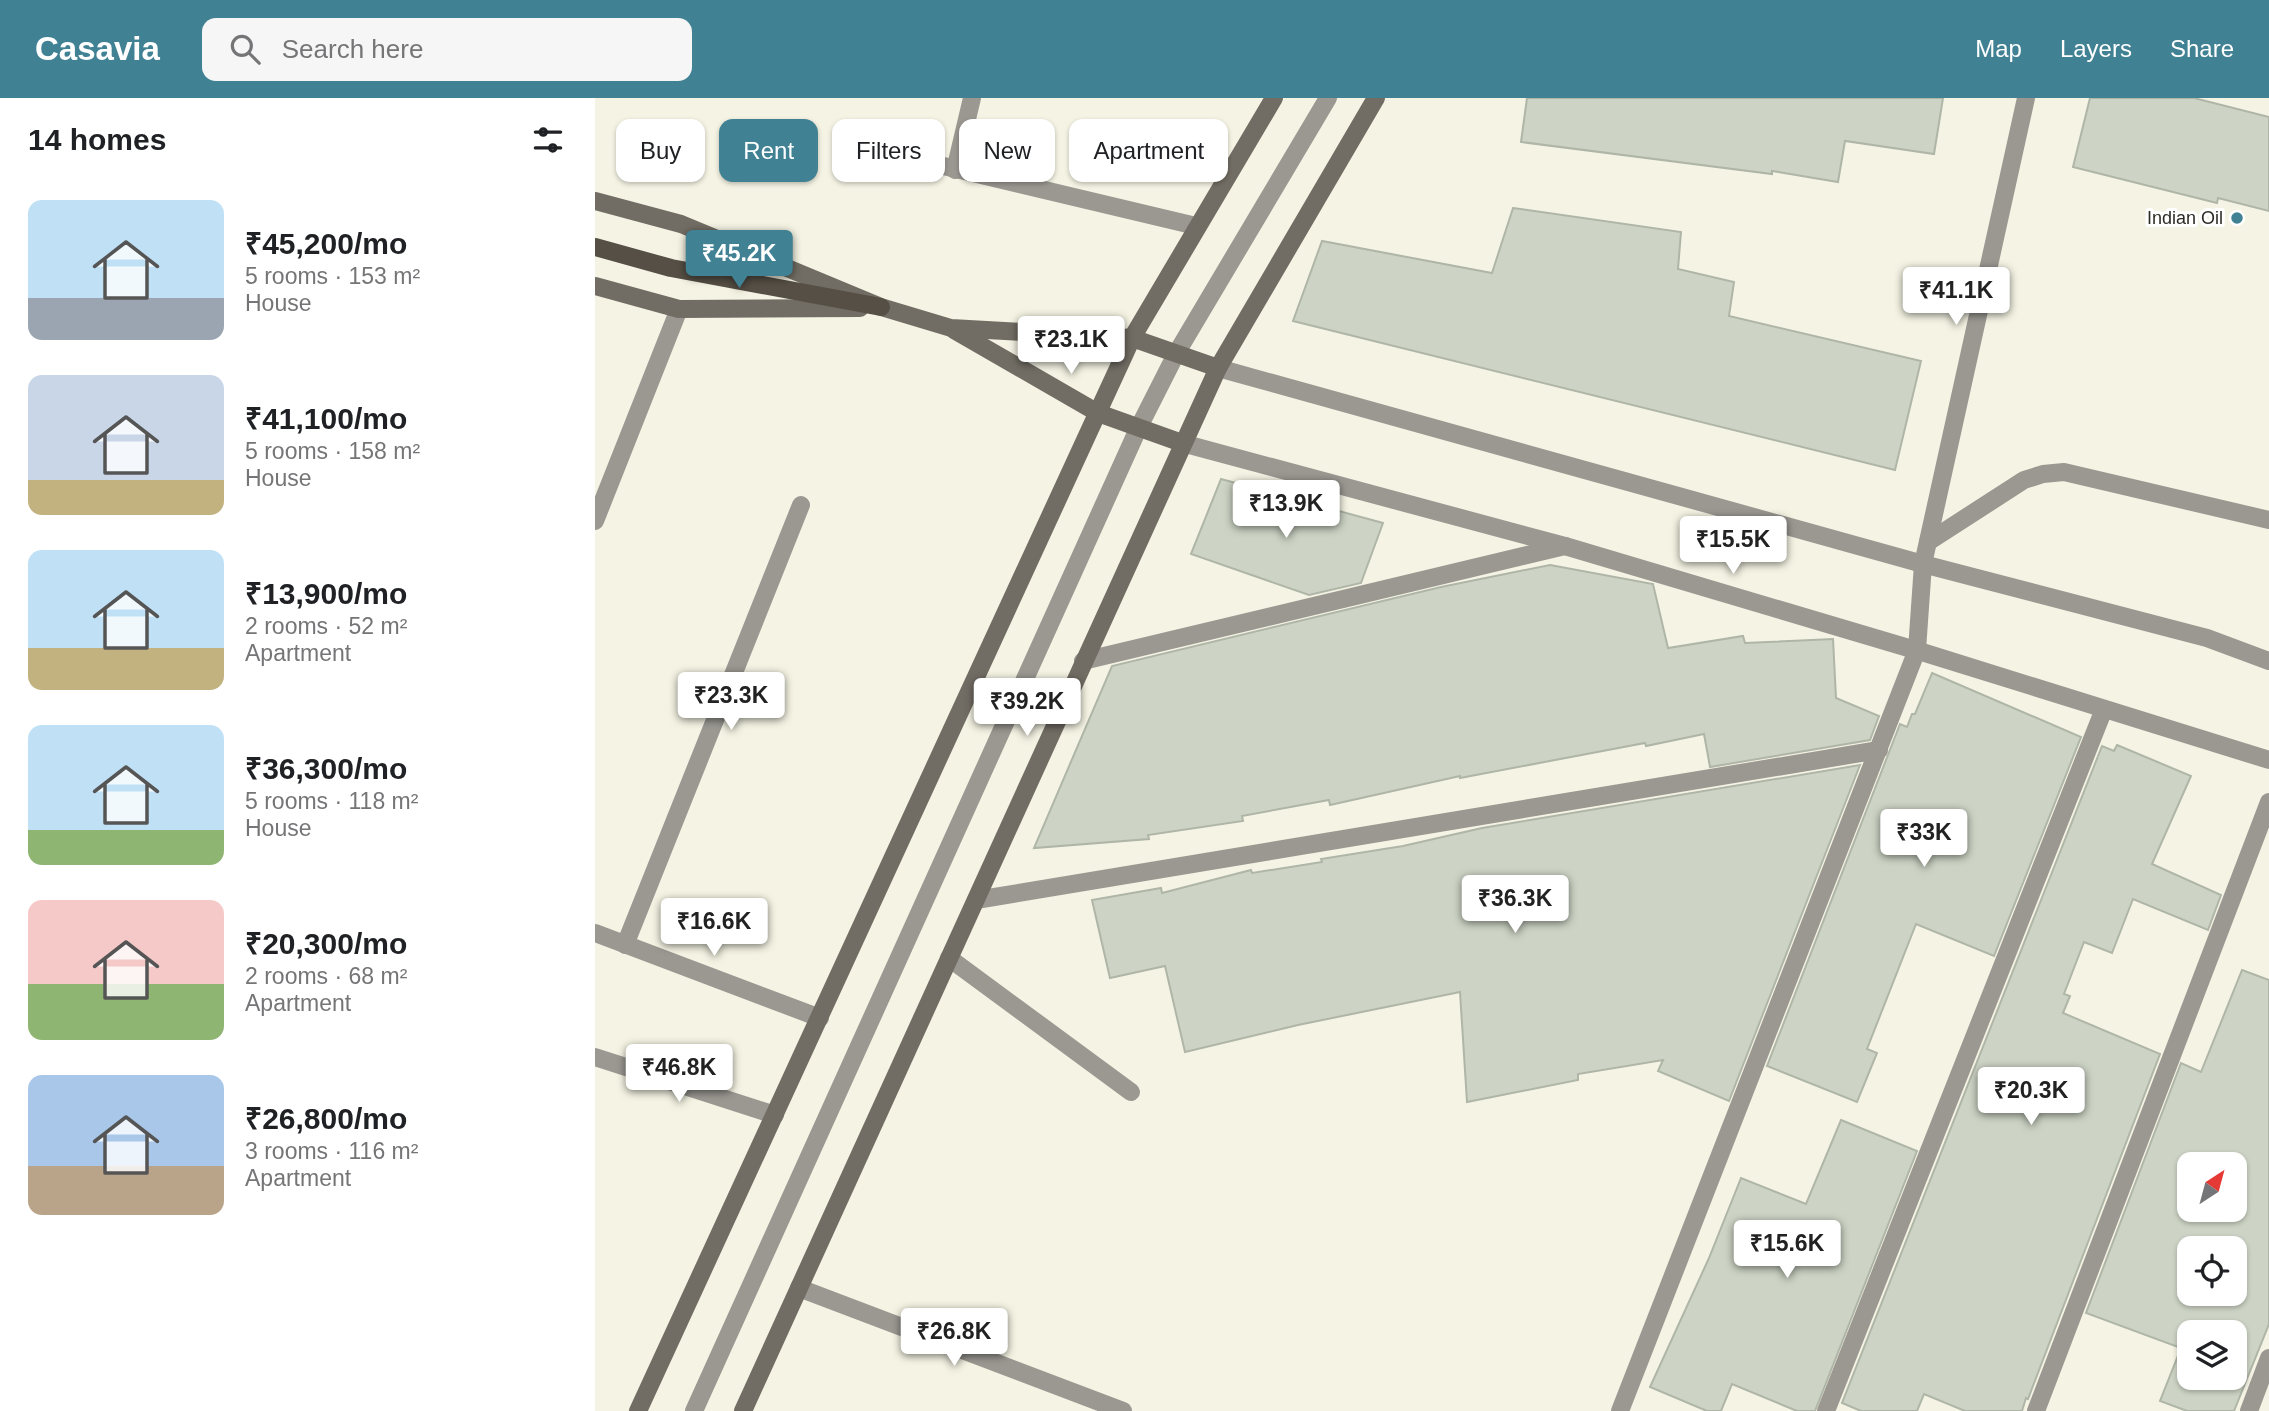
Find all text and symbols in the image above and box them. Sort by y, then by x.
search box [202,18,692,81]
text: Casavia [35,30,160,67]
icon: search [226,30,264,68]
text: Search here [282,34,423,64]
text: Map [1975,35,2022,62]
text: Layers [2060,35,2132,62]
text: Share [2170,35,2234,62]
chip: Buy [616,119,705,182]
chip: Rent [719,119,818,182]
chip: Filters [832,119,945,182]
chip: New [959,119,1055,182]
chip: Apartment [1069,119,1228,182]
icon: filters [529,121,567,159]
text: 14 homes [28,123,166,156]
place label: Indian Oil [2147,208,2223,228]
marker: Indian Oil [2229,210,2245,226]
text: ₹45,200/mo [245,227,407,260]
icon: home [84,228,168,312]
pin: ₹45.2K [682,230,796,290]
text: ₹45.2K [702,240,776,266]
text: 5 rooms · 153 m² [245,263,420,289]
pin: ₹41.1K [1899,268,2013,327]
text: ₹41.1K [1919,277,1993,303]
text: House [245,290,311,316]
pin: ₹23.1K [1014,316,1128,376]
text: ₹23.1K [1034,326,1108,352]
text: ₹41,100/mo [245,402,407,435]
icon: home [84,403,168,487]
text: 5 rooms · 158 m² [245,438,420,464]
text: House [245,465,311,491]
pin: ₹13.9K [1229,480,1343,540]
text: ₹13.9K [1249,490,1323,516]
pin: ₹15.5K [1676,517,1790,576]
text: ₹15.5K [1696,526,1770,552]
text: ₹13,900/mo [245,577,407,610]
icon: home [84,578,168,662]
text: 2 rooms · 52 m² [245,613,407,639]
text: Apartment [245,640,351,666]
pin: ₹23.3K [674,672,788,732]
pin: ₹39.2K [970,678,1084,738]
text: ₹23.3K [694,682,768,708]
text: ₹39.2K [990,688,1064,714]
text: ₹36,300/mo [245,752,407,785]
icon: home [84,753,168,837]
text: 5 rooms · 118 m² [245,788,418,814]
pin: ₹33K [1883,810,1965,869]
text: House [245,815,311,841]
text: ₹33K [1896,819,1952,845]
pin: ₹36.3K [1458,876,1572,935]
text: ₹36.3K [1478,885,1552,911]
pin: ₹16.6K [657,898,771,958]
text: ₹16.6K [677,908,751,934]
text: ₹20,300/mo [245,927,407,960]
icon: home [84,928,168,1012]
text: 2 rooms · 68 m² [245,963,407,989]
text: Apartment [245,990,351,1016]
pin: ₹46.8K [622,1044,736,1104]
text: ₹46.8K [642,1054,716,1080]
pin: ₹20.3K [1974,1068,2088,1127]
text: ₹20.3K [1994,1077,2068,1103]
text: ₹26,800/mo [245,1102,407,1135]
icon: home [84,1103,168,1187]
text: 3 rooms · 116 m² [245,1138,418,1164]
north arrow [2177,1152,2247,1222]
map controls [2177,1152,2247,1390]
text: Apartment [245,1165,351,1191]
pin: ₹15.6K [1730,1220,1844,1280]
text: ₹15.6K [1750,1230,1824,1256]
button: locate [2177,1236,2247,1306]
pin: ₹26.8K [897,1308,1011,1368]
text: ₹26.8K [917,1318,991,1344]
button: layers [2177,1320,2247,1390]

